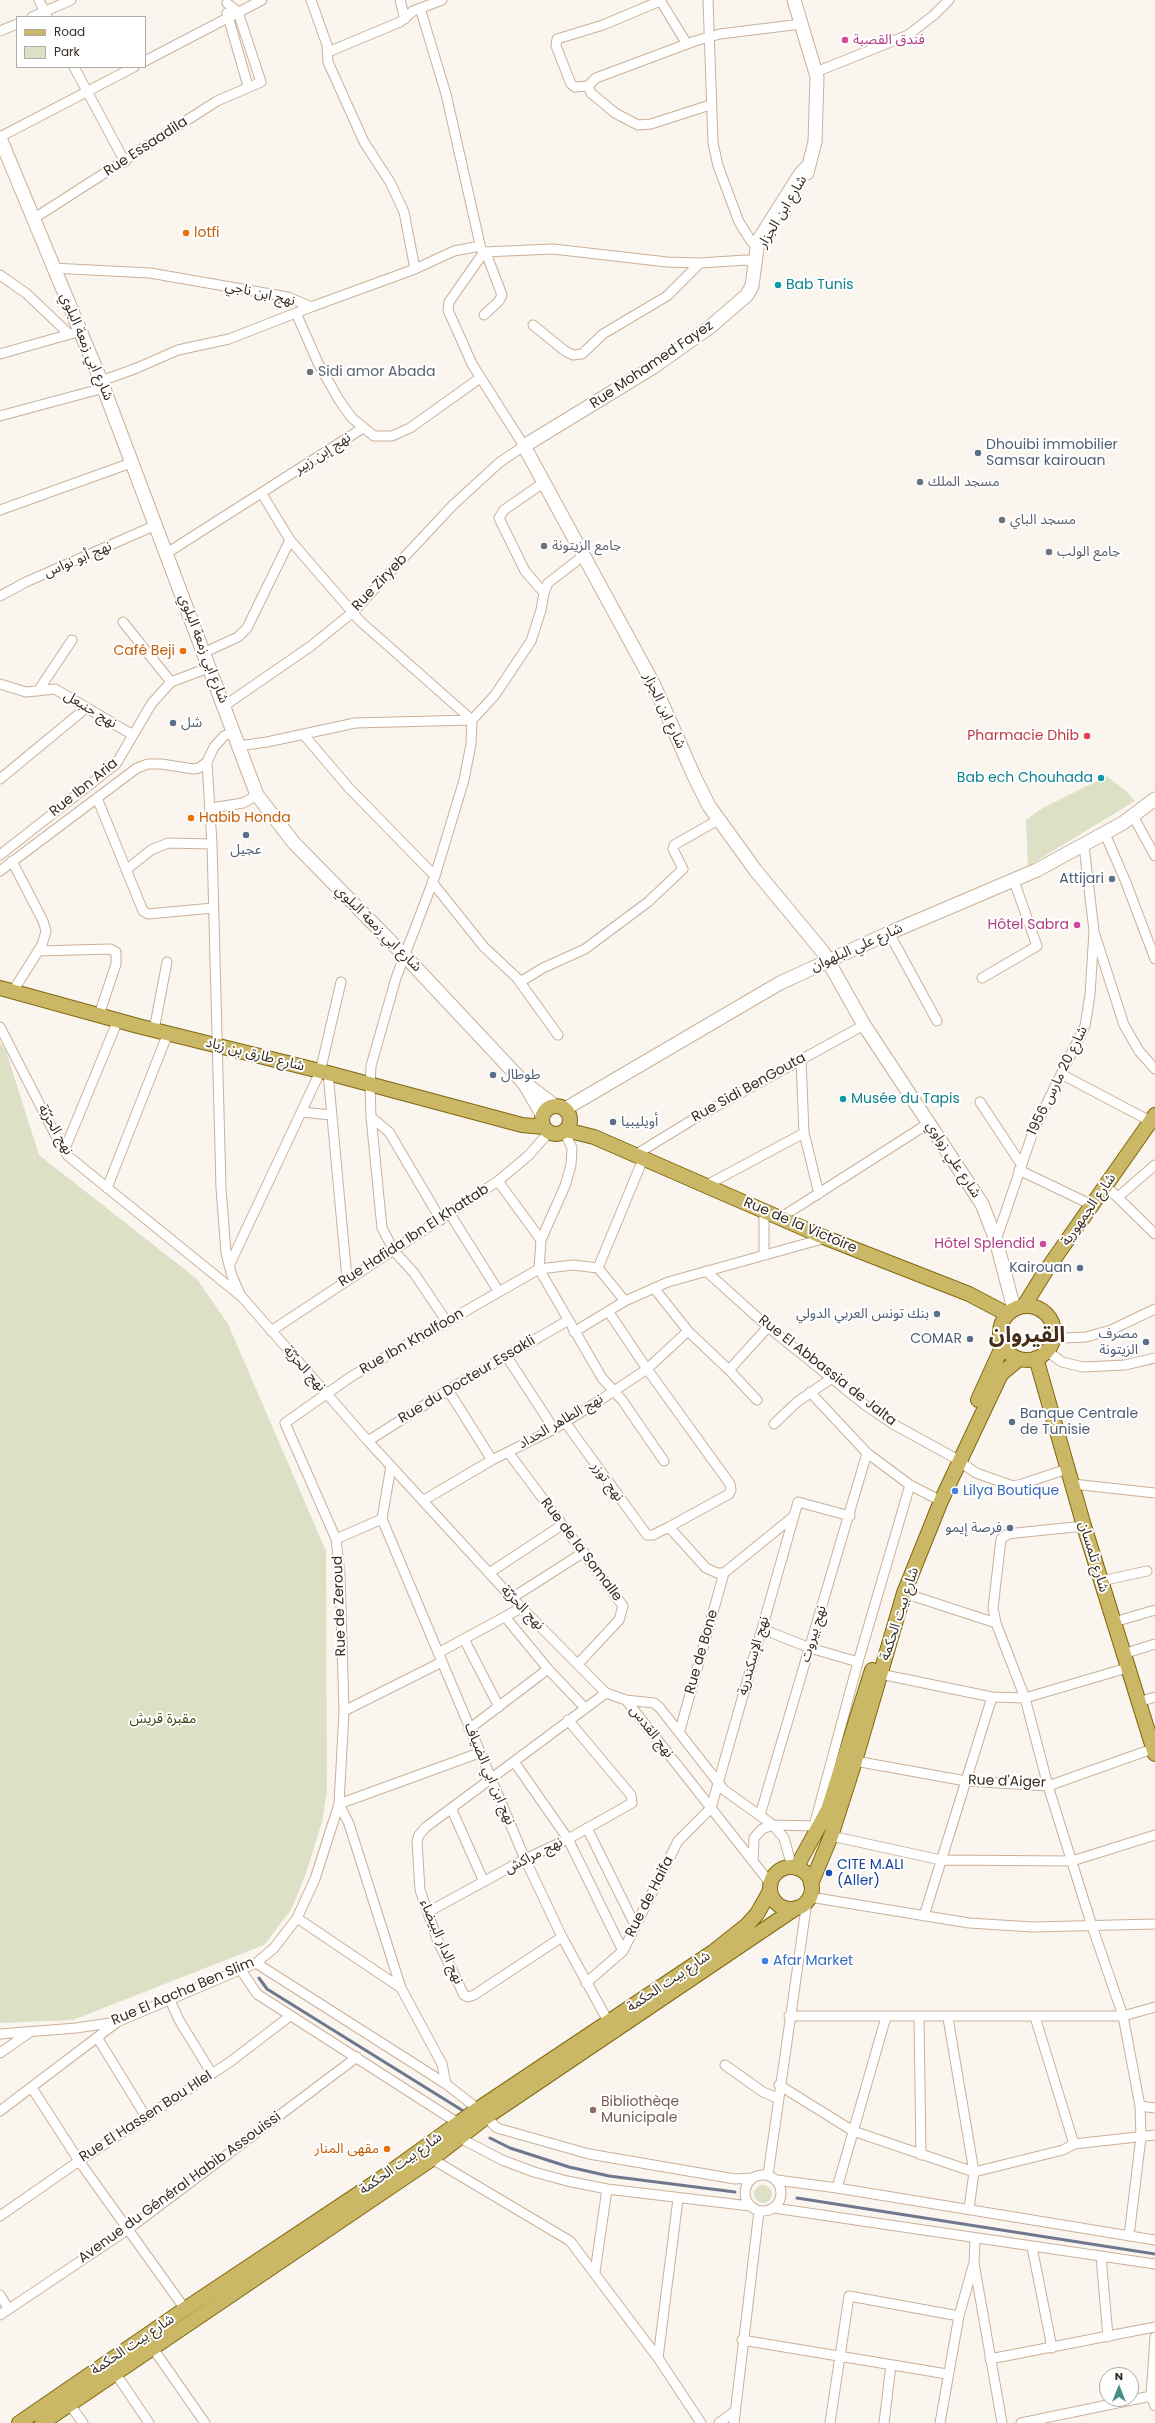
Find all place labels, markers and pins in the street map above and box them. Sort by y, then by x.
place label: فندق القصبة [853,32,925,48]
marker: فندق القصبة [840,35,850,45]
place label: lotfi [194,225,220,241]
marker: lotfi [181,228,191,238]
place label: Bab Tunis [786,277,853,293]
marker: Bab Tunis [773,280,783,290]
place label: Sidi amor Abada [318,364,435,380]
marker: Sidi amor Abada [305,367,315,377]
place label: Dhouibi immobilier Samsar kairouan [986,437,1118,470]
marker: Dhouibi immobilier Samsar kairouan [973,448,983,458]
place label: مسجد الملك [928,474,1000,490]
marker: مسجد الملك [915,477,925,487]
place label: مسجد الباي [1010,512,1076,528]
marker: مسجد الباي [997,515,1007,525]
place label: جامع الزيتونة [552,538,622,554]
marker: جامع الزيتونة [539,541,549,551]
place label: جامع الولب [1057,544,1120,560]
marker: جامع الولب [1044,547,1054,557]
place label: Café Beji [114,643,175,659]
marker: Café Beji [178,646,188,656]
place label: شل [181,715,202,731]
marker: شل [168,718,178,728]
place label: Pharmacie Dhib [967,728,1079,744]
marker: Pharmacie Dhib [1082,731,1092,741]
place label: Bab ech Chouhada [957,770,1093,786]
marker: Bab ech Chouhada [1096,773,1106,783]
place label: Habib Honda [199,810,291,826]
marker: Habib Honda [186,813,196,823]
marker: عجيل [241,830,251,840]
place label: عجيل [230,842,262,858]
place label: Attijari [1059,871,1104,887]
marker: Attijari [1107,874,1117,884]
place label: Hôtel Sabra [988,917,1069,933]
marker: Hôtel Sabra [1072,920,1082,930]
place label: طوطال [501,1067,540,1083]
marker: طوطال [488,1070,498,1080]
place label: Musée du Tapis [851,1091,960,1107]
marker: Musée du Tapis [838,1094,848,1104]
place label: أويليبيا [621,1114,658,1130]
marker: أويليبيا [608,1117,618,1127]
place label: Hôtel Splendid [934,1236,1035,1252]
marker: Hôtel Splendid [1038,1239,1048,1249]
place label: Kairouan [1009,1260,1072,1276]
marker: Kairouan [1075,1263,1085,1273]
place label: بنك تونس العربي الدولي [796,1306,929,1322]
marker: بنك تونس العربي الدولي [932,1309,942,1319]
place label: مصرف الزيتونة [1098,1326,1138,1358]
place label: COMAR [910,1331,962,1347]
marker: COMAR [965,1334,975,1344]
marker: مصرف الزيتونة [1141,1337,1151,1347]
place label: Banque Centrale de Tunisie [1020,1406,1138,1438]
marker: Banque Centrale de Tunisie [1007,1417,1017,1427]
place label: Lilya Boutique [963,1483,1059,1499]
marker: Lilya Boutique [950,1486,960,1496]
place label: فرصة إيمو [945,1520,1002,1536]
marker: فرصة إيمو [1005,1523,1015,1533]
place label: CITE M.ALI (Aller) [837,1857,904,1890]
marker: CITE M.ALI (Aller) [824,1868,834,1878]
place label: Afar Market [773,1953,853,1969]
marker: Afar Market [760,1956,770,1966]
place label: Bibliothèqe Municipale [601,2094,679,2126]
marker: Bibliothèqe Municipale [588,2105,598,2115]
place label: مقهى المنار [315,2141,379,2157]
marker: مقهى المنار [382,2144,392,2154]

